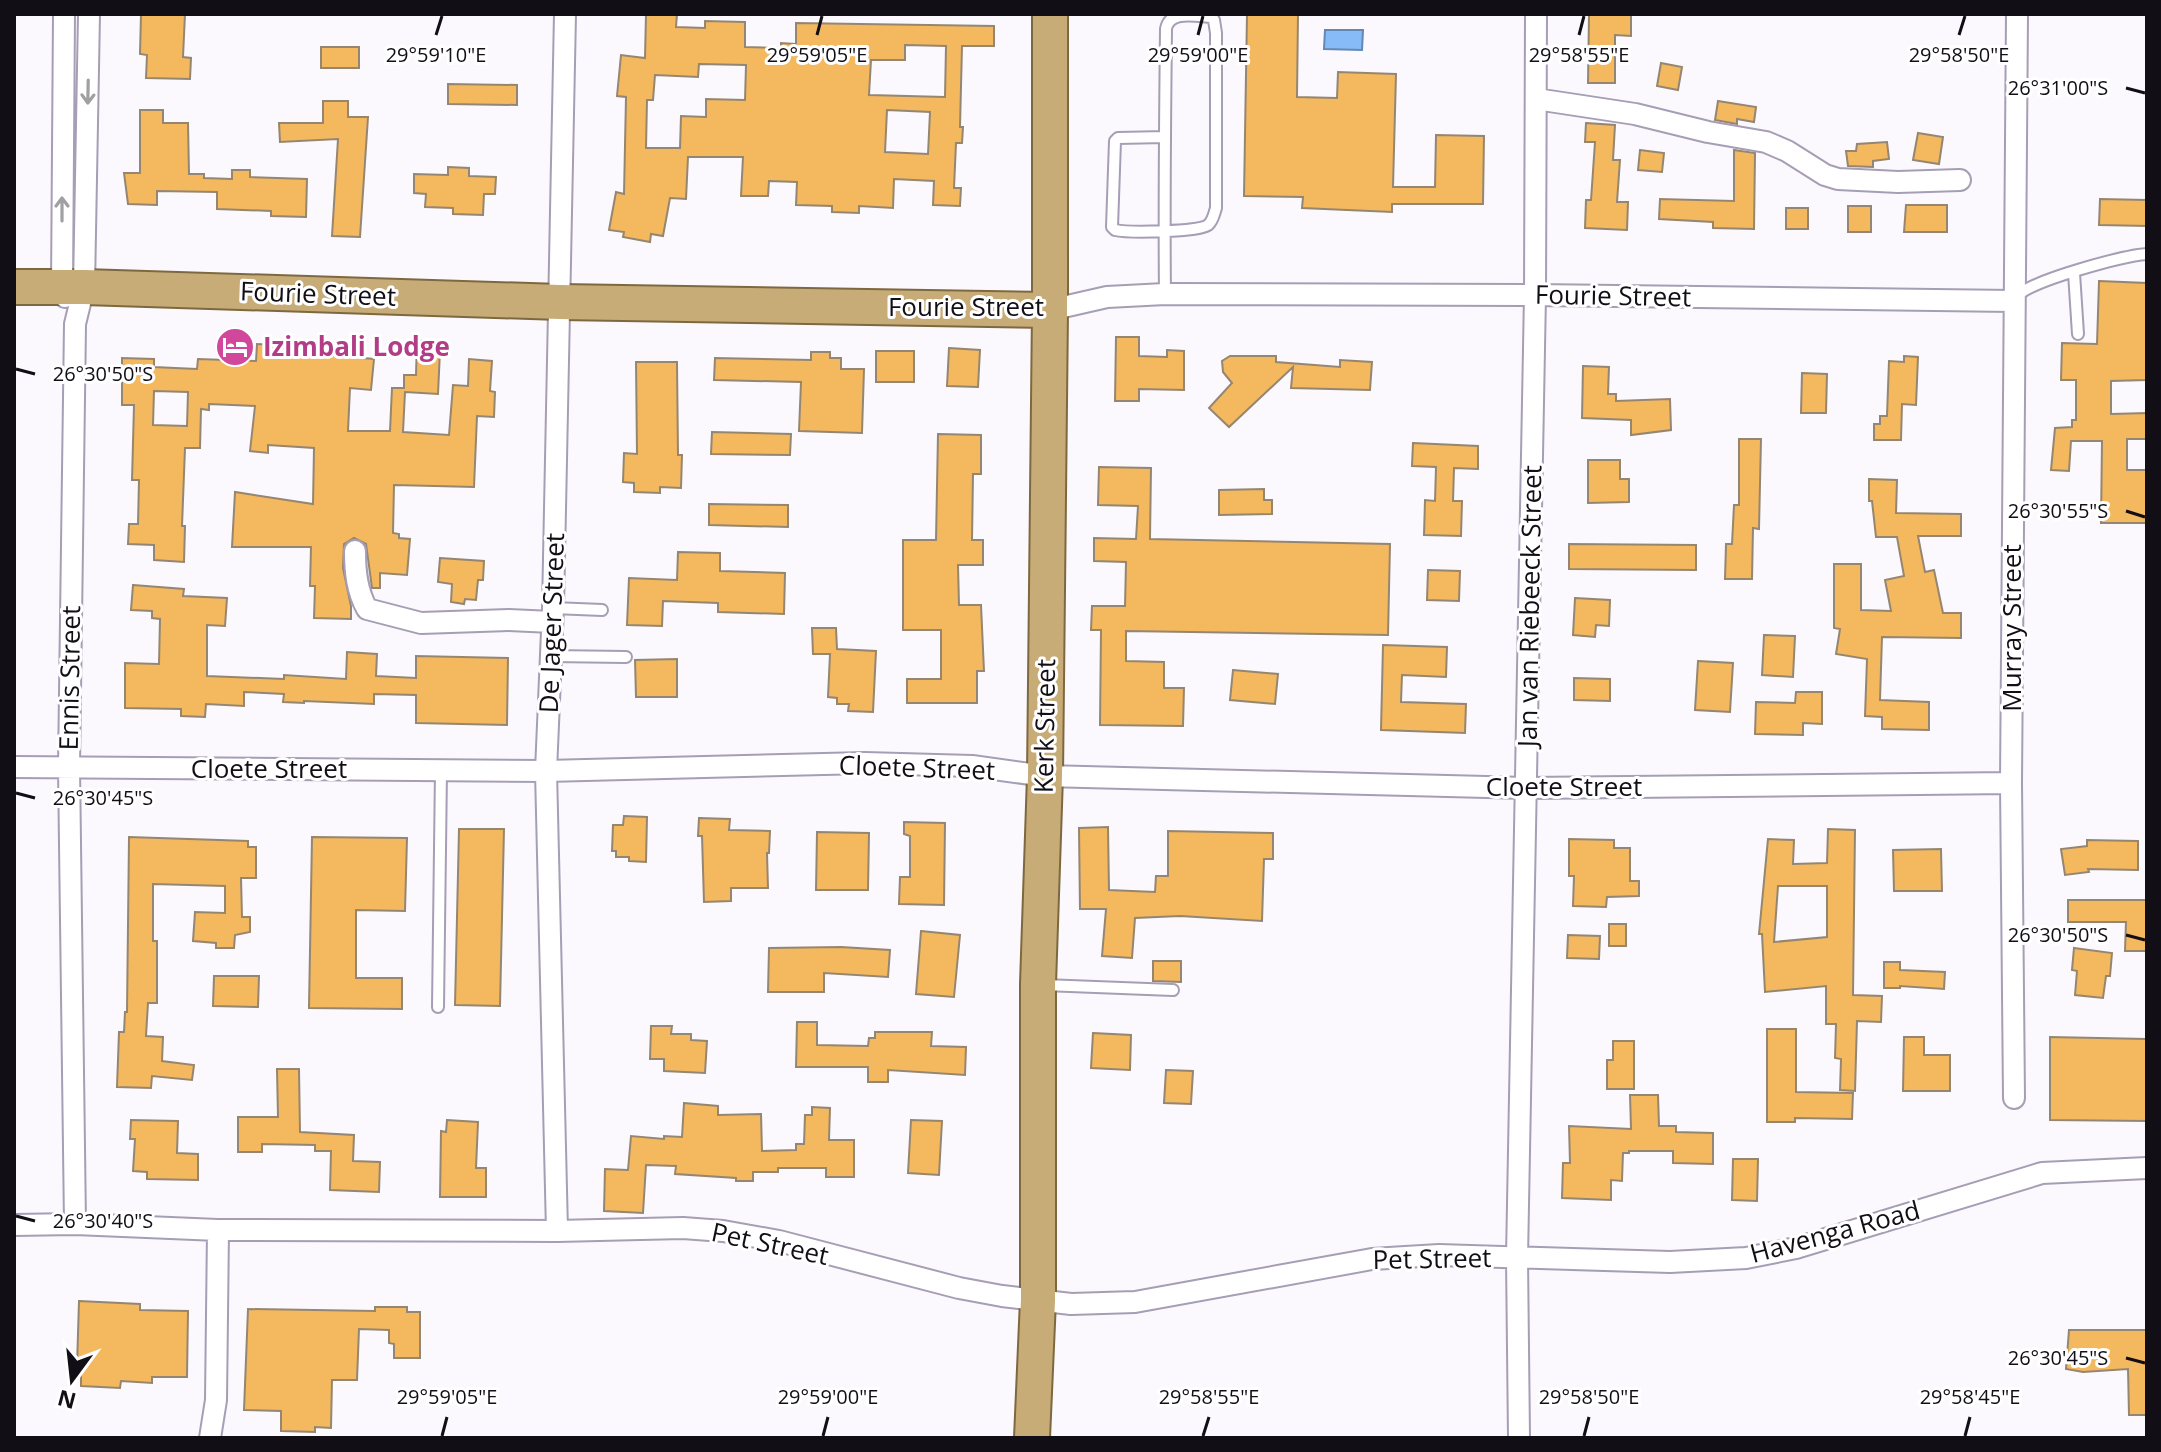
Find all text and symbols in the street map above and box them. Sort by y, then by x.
text: 29°59'10"E [386,41,486,68]
text: 29°59'05"E [767,41,867,68]
text: 29°59'00"E [1148,41,1248,68]
text: 29°58'55"E [1529,41,1629,68]
text: 29°58'50"E [1909,41,2009,68]
text: 26°31'00"S [2008,74,2108,101]
one-way arrow [80,78,96,105]
one-way arrow [55,196,70,223]
street label: Fourie Street [239,272,397,314]
street label: Fourie Street [1535,276,1691,314]
street label: Fourie Street [888,288,1044,324]
hotel icon: Izimbali Lodge [214,326,256,368]
place label: Izimbali Lodge [263,328,450,364]
text: 26°30'50"S [53,360,153,387]
street label: Jan van Riebeeck Street [1508,465,1549,750]
text: 26°30'55"S [2008,497,2108,524]
street label: De Jager Street [530,532,572,714]
street label: Murray Street [1993,544,2029,712]
street label: Ennis Street [50,605,88,751]
street label: Kerk Street [1025,659,1063,793]
street label: Cloete Street [838,746,996,788]
street label: Cloete Street [191,750,347,786]
street label: Cloete Street [1486,768,1642,804]
text: 26°30'45"S [53,784,153,811]
text: 26°30'50"S [2008,921,2108,948]
street label: Havenga Road [1746,1191,1924,1271]
text: 26°30'40"S [53,1207,153,1234]
street label: Pet Street [708,1213,832,1273]
street label: Pet Street [1372,1239,1492,1277]
north arrow [32,1340,112,1420]
text: 26°30'45"S [2008,1344,2108,1371]
text: N [54,1383,79,1417]
text: 29°59'05"E [397,1383,497,1410]
text: 29°59'00"E [778,1383,878,1410]
text: 29°58'55"E [1159,1383,1259,1410]
text: 29°58'50"E [1539,1383,1639,1410]
text: 29°58'45"E [1920,1383,2020,1410]

